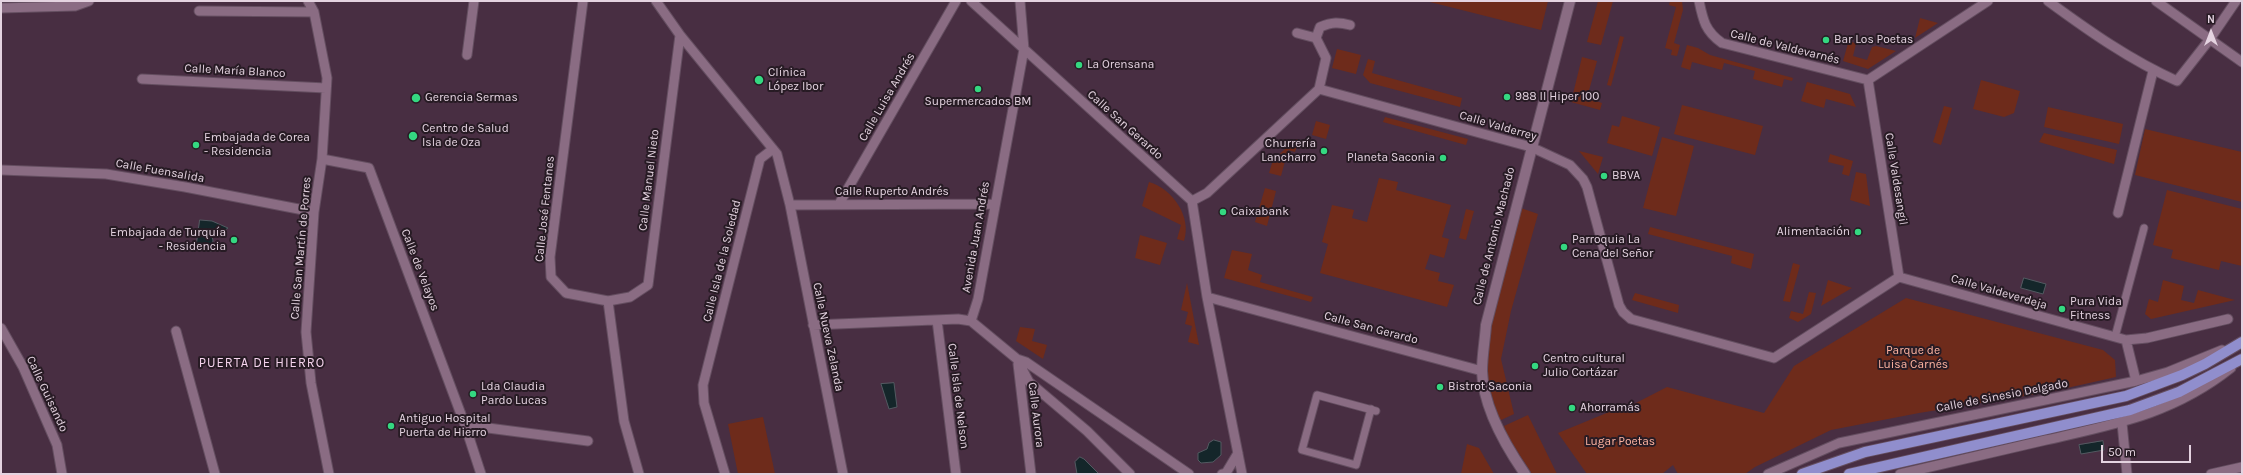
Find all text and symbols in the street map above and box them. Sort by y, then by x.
north arrow [2191,12,2231,52]
text: N [2207,13,2215,26]
street label: Calle de Valdevarnés [1729,26,1841,68]
place label: Bar Los Poetas [1834,33,1913,47]
marker: Bar Los Poetas [1821,35,1831,45]
street label: Calle Luisa Andrés [856,50,918,144]
place label: La Orensana [1087,58,1154,72]
marker: La Orensana [1074,60,1084,70]
street label: Calle María Blanco [184,61,286,81]
place label: Clínica López Ibor [768,66,823,94]
marker: Clínica López Ibor [753,74,765,86]
marker: Supermercados BM [973,84,983,94]
street label: Calle San Gerardo [1084,87,1166,163]
place label: 988 II Hiper 100 [1515,90,1599,104]
place label: Gerencia Sermas [425,91,518,105]
marker: Gerencia Sermas [410,92,422,104]
marker: 988 II Hiper 100 [1502,92,1512,102]
place label: Supermercados BM [924,95,1032,109]
street label: Calle Valderrey [1458,108,1538,144]
place label: Centro de Salud Isla de Oza [422,122,509,150]
street label: Calle Manuel Nieto [636,128,662,232]
marker: Centro de Salud Isla de Oza [407,130,419,142]
place label: Embajada de Corea - Residencia [204,131,310,159]
street label: Calle Valdesangil [1882,132,1910,226]
place label: Churrería Lancharro [1261,137,1316,165]
marker: Embajada de Corea - Residencia [191,140,201,150]
marker: Churrería Lancharro [1319,146,1329,156]
place label: Planeta Saconia [1347,151,1435,165]
marker: Planeta Saconia [1438,153,1448,163]
street label: Calle José Fentanes [532,155,558,263]
street label: Calle Fuensalida [114,156,206,186]
street label: Calle de Antonio Machado [1470,166,1518,306]
place label: BBVA [1612,169,1640,183]
marker: BBVA [1599,171,1609,181]
street label: Calle San Martín de Porres [288,176,314,320]
street label: Avenida Juan Andrés [959,180,993,294]
street label: Calle Ruperto Andrés [835,185,949,199]
street label: Calle Isla de la Soledad [700,198,744,324]
place label: Caixabank [1231,205,1289,219]
marker: Caixabank [1218,207,1228,217]
place label: Alimentación [1777,225,1850,239]
place label: Embajada de Turquía - Residencia [110,226,226,254]
street label: Calle de Velayos [398,227,442,313]
marker: Alimentación [1853,227,1863,237]
place label: Parroquia La Cena del Señor [1572,233,1653,261]
marker: Embajada de Turquía - Residencia [229,235,239,245]
marker: Parroquia La Cena del Señor [1559,242,1569,252]
street label: Calle Valdeverdeja [1949,271,2049,313]
street label: Calle Nueva Zelanda [809,281,847,393]
place label: Pura Vida Fitness [2070,295,2122,323]
marker: Pura Vida Fitness [2057,304,2067,314]
street label: Calle San Gerardo [1323,309,1419,347]
street label: Calle Isla de Nelson [944,342,972,450]
park label: Parque de Luisa Carnés [1878,344,1948,372]
place label: Centro cultural Julio Cortázar [1543,352,1625,380]
street label: Calle Guisando [23,354,71,434]
district label: PUERTA DE HIERRO [199,355,325,371]
marker: Centro cultural Julio Cortázar [1530,361,1540,371]
street label: Calle de Sinesio Delgado [1935,376,2069,416]
place label: Lda Claudia Pardo Lucas [481,380,547,408]
place label: Bistrot Saconia [1448,380,1532,394]
street label: Calle Aurora [1025,382,1047,448]
marker: Bistrot Saconia [1435,382,1445,392]
marker: Lda Claudia Pardo Lucas [468,389,478,399]
place label: Ahorramás [1580,401,1640,415]
marker: Ahorramás [1567,403,1577,413]
place label: Antiguo Hospital Puerta de Hierro [399,412,491,440]
marker: Antiguo Hospital Puerta de Hierro [386,421,396,431]
park label: Lugar Poetas [1585,435,1655,449]
scale bar [2103,437,2193,463]
text: 50 m [2108,445,2136,459]

